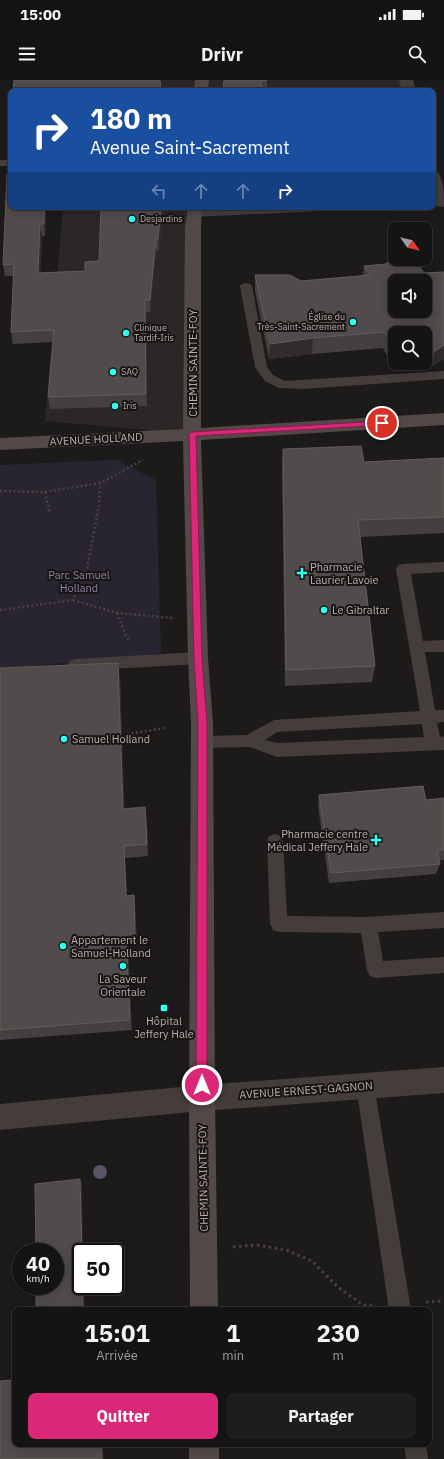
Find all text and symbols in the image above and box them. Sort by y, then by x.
text: 15:00 [20,5,61,24]
icon: menu [16,43,38,65]
text: Drivr [201,43,243,66]
icon: search [406,43,428,65]
text: 180 m [90,100,172,137]
icon: right [24,104,76,156]
text: Avenue Saint-Sacrement [90,136,290,159]
icon: left [148,180,170,202]
icon: ahead [190,180,212,202]
icon: ahead [232,180,254,202]
icon: right [274,180,296,202]
place label: Desjardins [140,213,183,224]
marker: Desjardins [127,214,137,224]
north arrow [388,222,432,266]
map controls [388,222,432,370]
button: sound [388,274,432,318]
street label: CHEMIN SAINTE-FOY [186,309,200,417]
place label: Église du Très-Saint-Sacrement [257,310,345,332]
marker: Église du Très-Saint-Sacrement [348,317,358,327]
place label: Clinique Tardif-Iris [134,322,174,343]
button: search [388,326,432,370]
marker: Clinique Tardif-Iris [121,328,131,338]
place label: SAQ [121,366,138,377]
marker: SAQ [108,367,118,377]
place label: Iris [123,400,137,411]
marker: Iris [110,401,120,411]
pin [365,406,399,440]
icon: arrive [371,412,393,434]
street label: AVENUE HOLLAND [49,430,143,448]
place label: Pharmacie Laurier Lavoie [310,560,379,587]
park label: Parc Samuel Holland [48,568,110,595]
marker: Pharmacie Laurier Lavoie [297,568,307,578]
place label: Le Gibraltar [332,603,389,617]
marker: Le Gibraltar [319,605,329,615]
place label: Samuel Holland [72,732,150,746]
marker: Samuel Holland [59,734,69,744]
place label: Pharmacie centre Médical Jeffery Hale [267,827,368,854]
marker: Pharmacie centre Médical Jeffery Hale [371,835,381,845]
place label: Appartement le Samuel-Holland [71,933,151,960]
marker: Appartement le Samuel-Holland [58,941,68,951]
marker: La Saveur Orientale [118,961,128,971]
place label: La Saveur Orientale [99,972,147,999]
marker: Hôpital Jeffery Hale [159,1003,169,1013]
place label: Hôpital Jeffery Hale [134,1014,194,1041]
position arrow [181,1064,223,1106]
street label: AVENUE ERNEST-GAGNON [239,1078,373,1102]
street label: CHEMIN SAINTE-FOY [195,1124,211,1232]
speed limit sign: 50 [72,1243,124,1295]
text: 40 [26,1250,50,1277]
text: km/h [26,1272,50,1285]
text: 15:01 [84,1317,150,1349]
text: 1 [226,1317,240,1349]
text: 230 [316,1317,360,1349]
text: Arrivée [96,1347,138,1364]
text: min [222,1347,244,1364]
text: m [332,1347,344,1364]
button: Quitter [28,1393,218,1439]
button: Partager [226,1393,416,1439]

